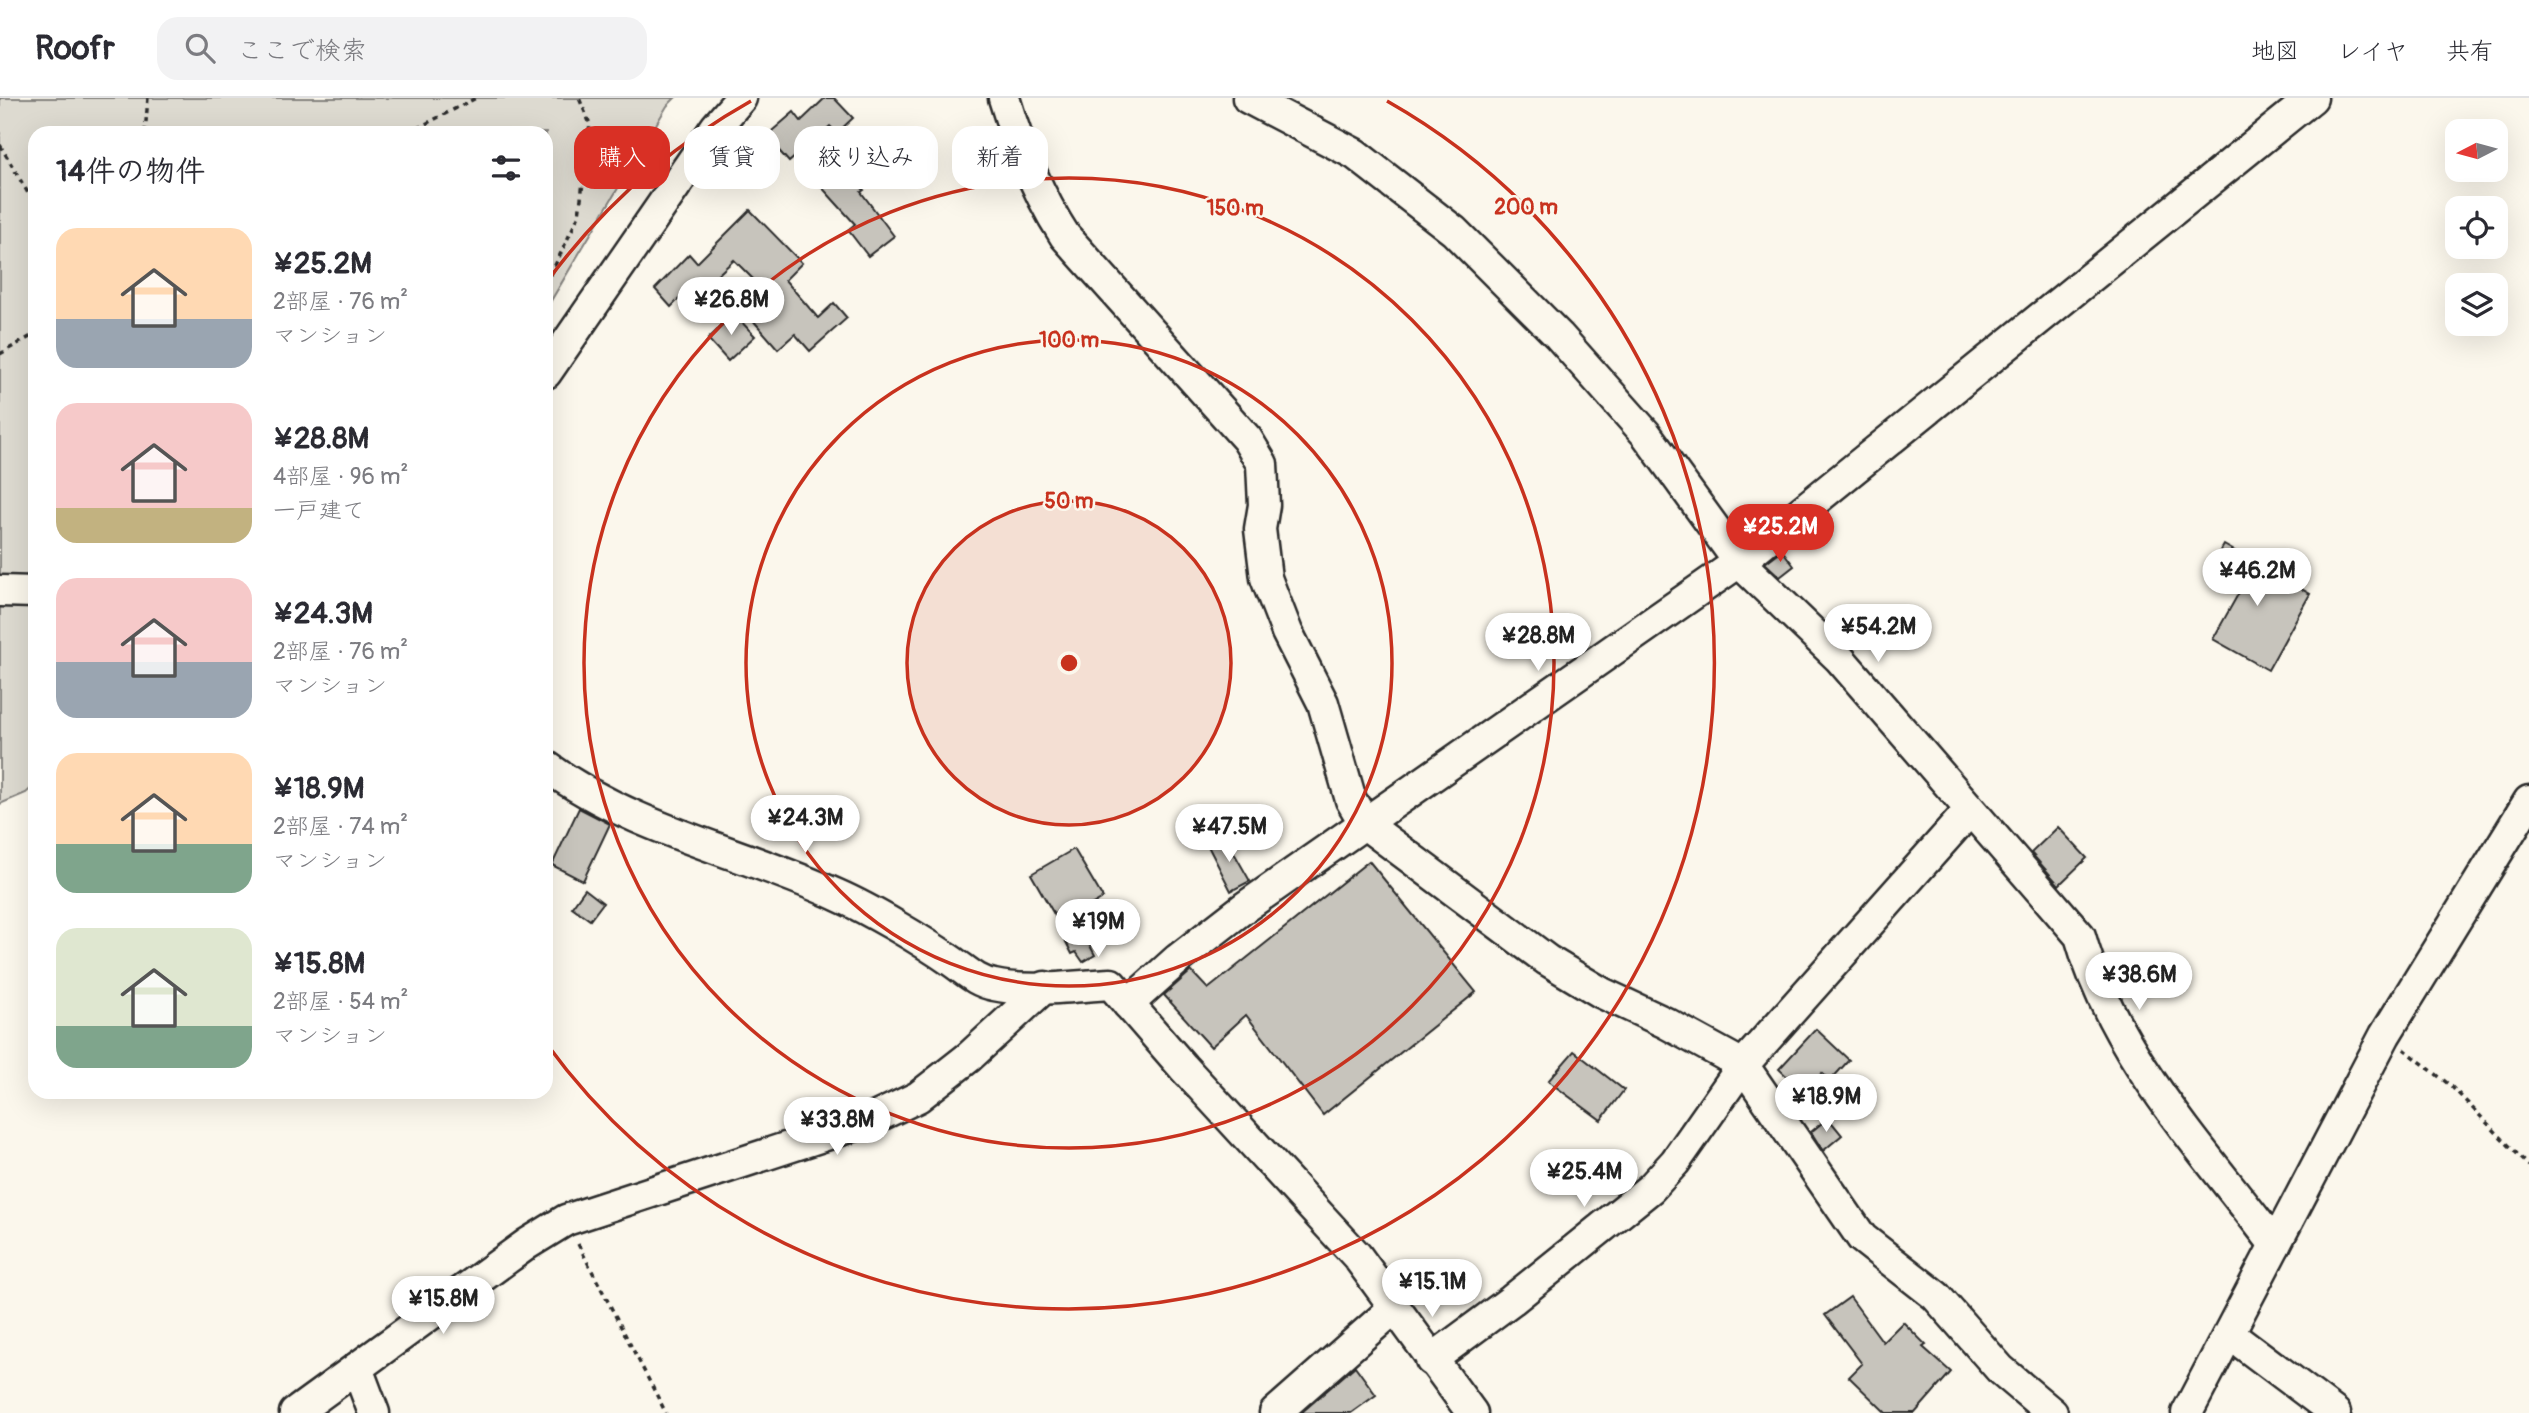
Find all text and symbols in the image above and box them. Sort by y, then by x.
search box [157,17,647,80]
text: Roofr [35,28,115,69]
icon: search [181,29,219,67]
text: ここで検索 [237,35,367,67]
text: 地図 [2251,37,2299,66]
text: レイヤ [2337,37,2408,66]
text: 共有 [2446,37,2494,66]
north arrow [2445,119,2508,182]
map controls [2445,119,2508,336]
chip: 購入 [574,126,670,189]
chip: 賃貸 [684,126,780,189]
chip: 絞り込み [794,126,938,189]
chip: 新着 [952,126,1048,189]
icon: filters [487,149,525,187]
text: 14件の物件 [56,153,205,190]
text: 200 m [1494,194,1558,221]
text: 150 m [1206,195,1264,222]
button: locate [2445,196,2508,259]
text: ¥25.2M [273,245,372,282]
icon: home [112,256,196,340]
button: layers [2445,273,2508,336]
pin: ¥26.8M [674,278,788,337]
text: ¥26.8M [693,285,769,314]
text: 2部屋 · 76 m² [273,287,408,316]
text: マンション [273,321,387,350]
text: 100 m [1039,327,1099,354]
text: ¥28.8M [273,420,369,457]
icon: home [112,431,196,515]
text: 4部屋 · 96 m² [273,462,408,491]
text: 50 m [1045,488,1094,515]
text: 一戸建て [273,496,365,525]
pin: ¥25.2M [1723,504,1837,564]
text: ¥25.2M [1742,512,1818,541]
pin: ¥46.2M [2200,548,2314,608]
text: ¥46.2M [2218,556,2296,585]
text: ¥24.3M [273,595,373,632]
pin: ¥54.2M [1821,604,1935,664]
icon: home [112,606,196,690]
text: ¥54.2M [1840,612,1916,641]
pin: ¥28.8M [1481,614,1595,673]
text: ¥28.8M [1501,621,1575,650]
text: 2部屋 · 76 m² [273,637,408,666]
centre of rings [1057,651,1081,675]
text: マンション [273,671,387,700]
text: ¥18.9M [273,770,364,807]
icon: home [112,781,196,865]
pin: ¥24.3M [748,796,862,855]
text: ¥24.3M [767,803,843,832]
pin: ¥47.5M [1172,804,1286,864]
text: 2部屋 · 74 m² [273,812,408,841]
text: ¥47.5M [1191,812,1267,841]
text: マンション [273,846,387,875]
pin: ¥19M [1057,900,1139,959]
text: ¥19M [1071,907,1125,936]
text: ¥15.8M [273,945,365,982]
pin: ¥38.6M [2082,953,2196,1012]
icon: home [112,956,196,1040]
text: ¥38.6M [2101,960,2177,989]
text: 2部屋 · 54 m² [273,987,408,1016]
text: マンション [273,1021,387,1050]
pin: ¥18.9M [1769,1074,1883,1134]
text: ¥18.9M [1791,1082,1861,1111]
pin: ¥33.8M [780,1098,894,1157]
text: ¥33.8M [800,1105,874,1134]
pin: ¥25.4M [1527,1150,1641,1209]
text: ¥25.4M [1546,1157,1622,1186]
pin: ¥15.1M [1375,1260,1489,1319]
text: ¥15.1M [1398,1267,1466,1296]
pin: ¥15.8M [386,1276,500,1336]
text: ¥15.8M [408,1284,478,1313]

